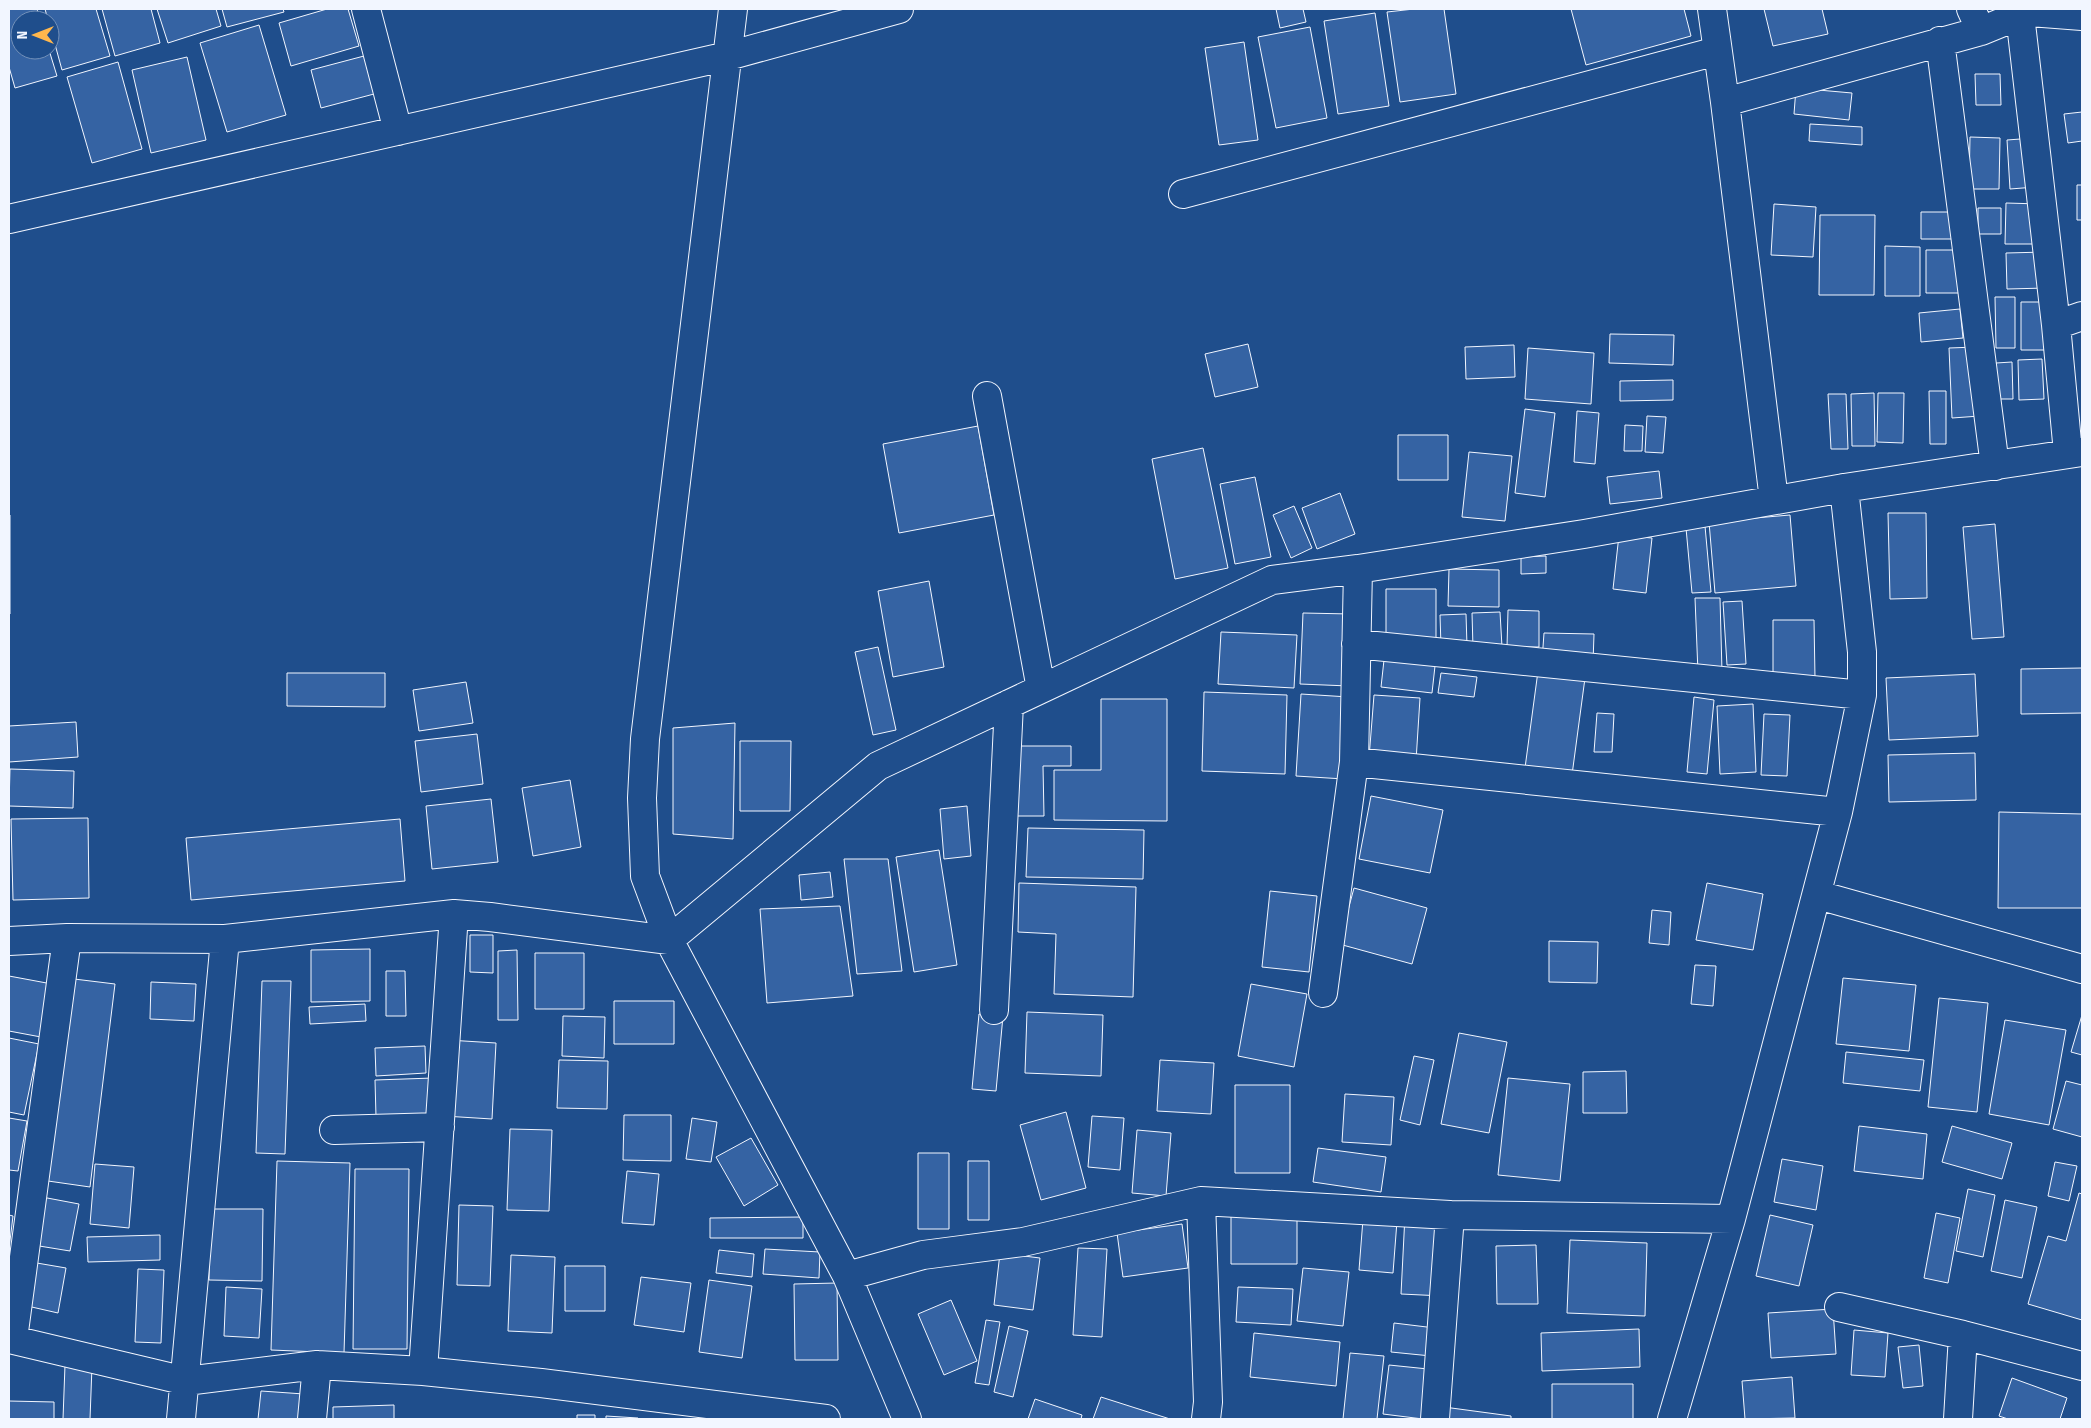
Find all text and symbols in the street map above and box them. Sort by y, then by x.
north arrow [10,10,60,60]
text: N [14,31,31,39]

